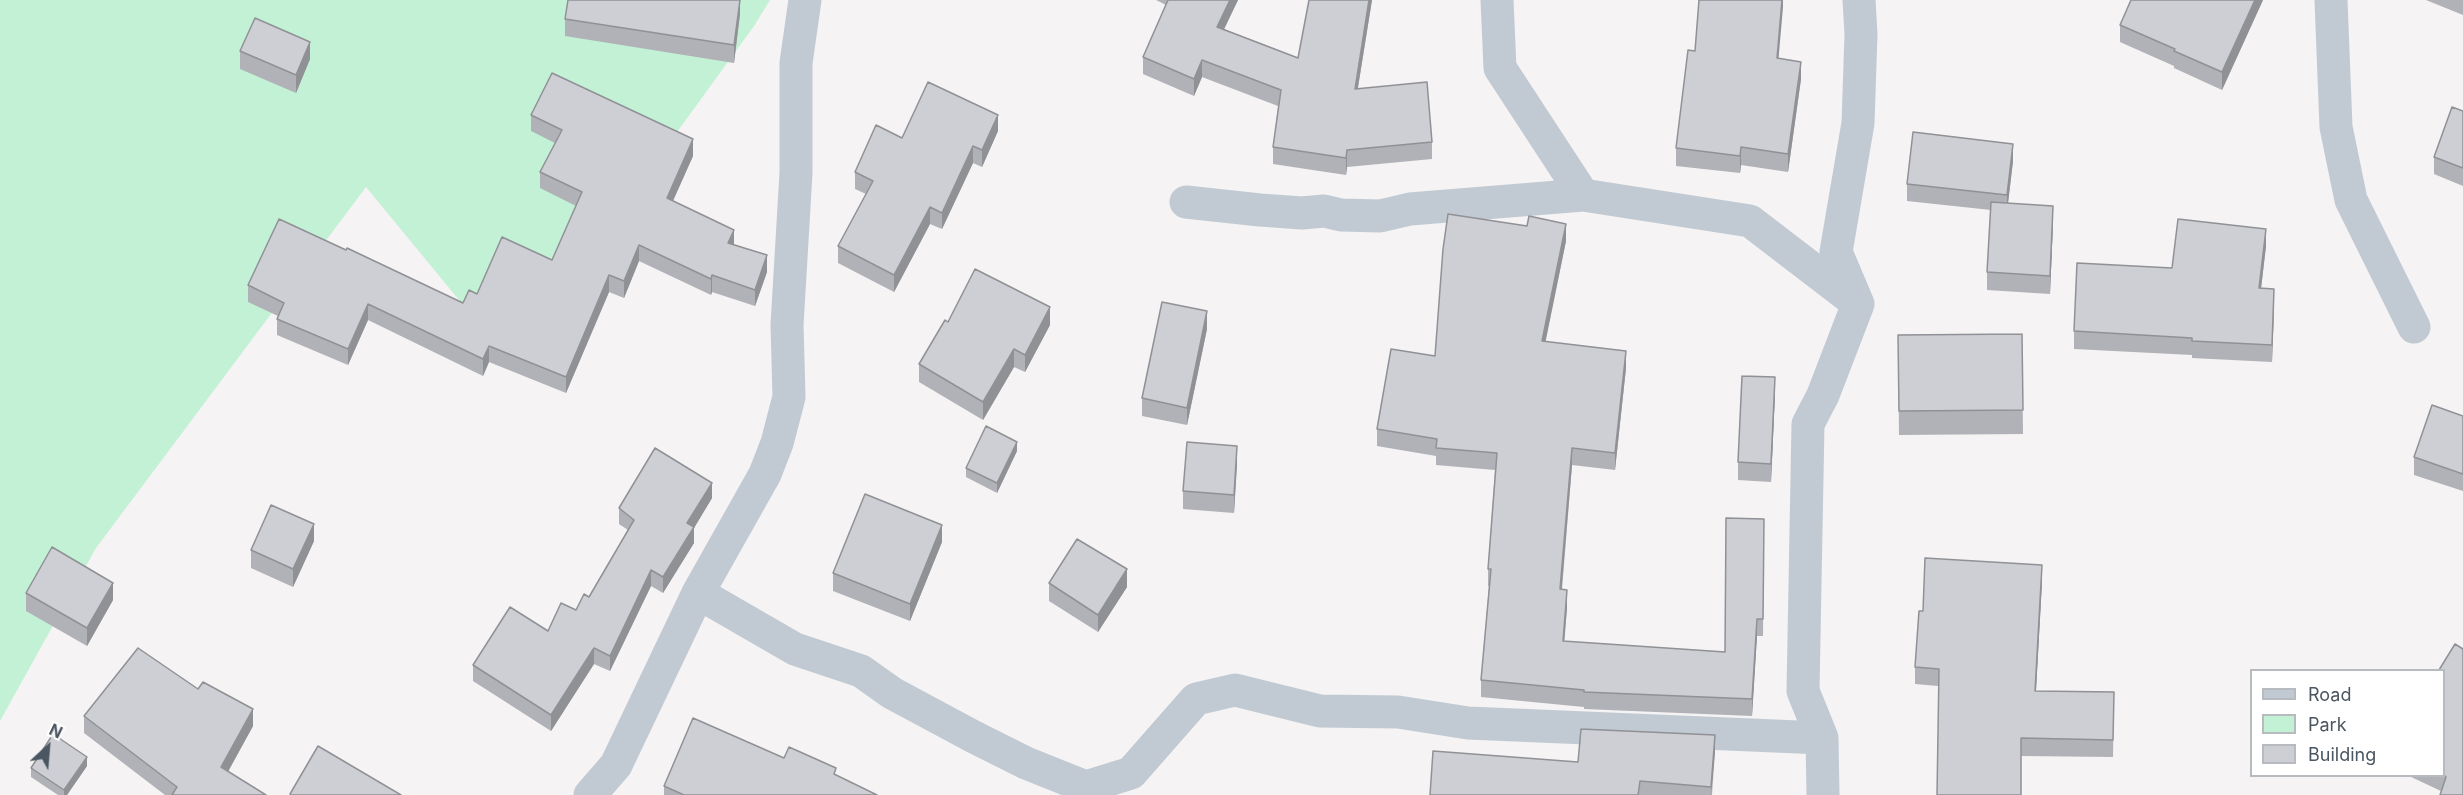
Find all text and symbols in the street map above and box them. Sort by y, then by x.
legend [2250,669,2445,777]
text: Road [2308,684,2351,705]
text: Park [2308,714,2347,735]
north arrow [18,717,78,777]
text: N [46,719,66,742]
text: Building [2308,744,2376,765]

